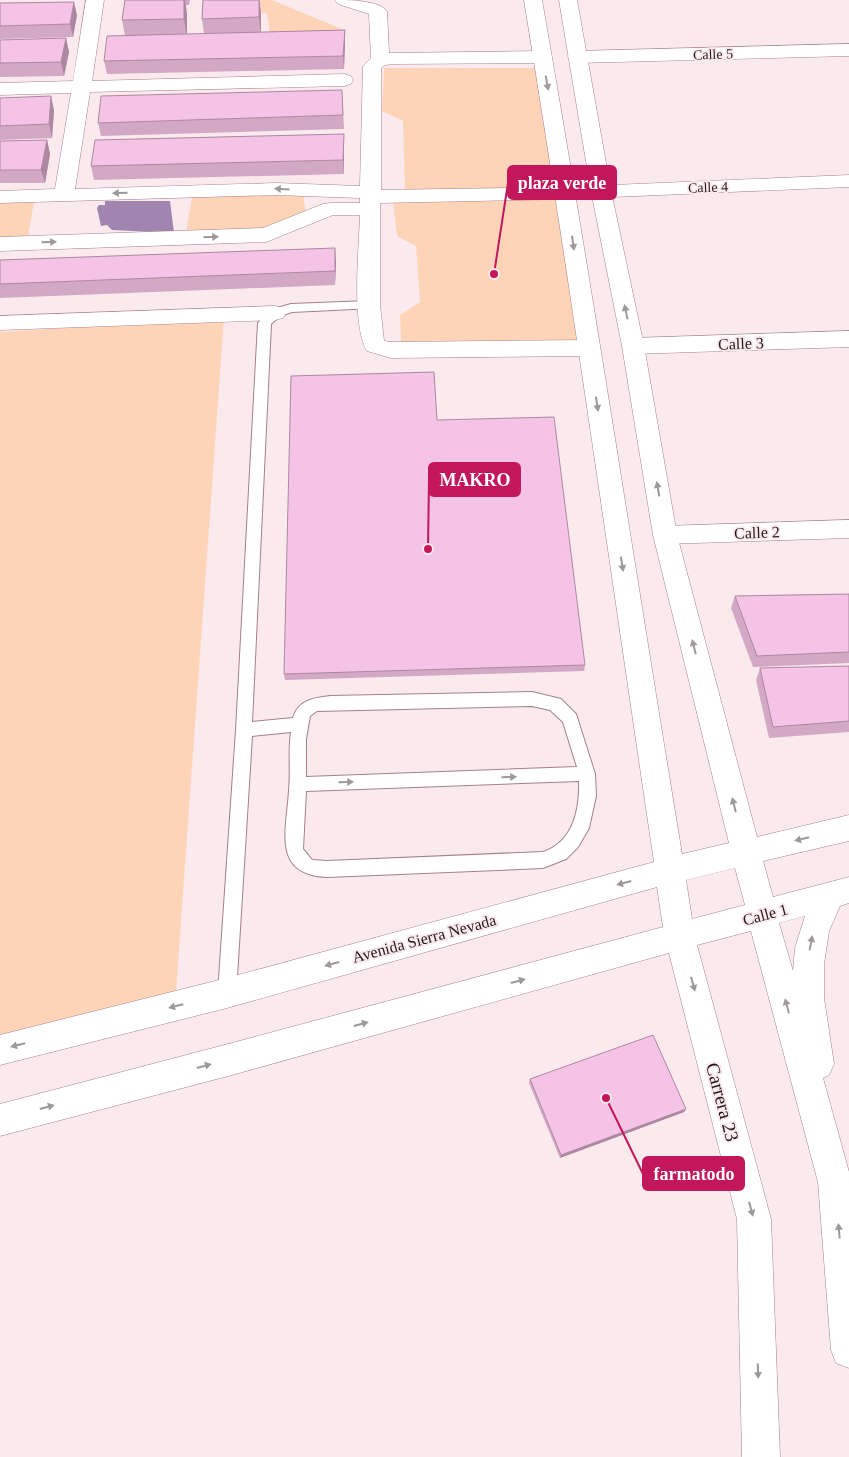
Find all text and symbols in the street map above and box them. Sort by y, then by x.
street label: Calle 5 [693,46,733,63]
one-way arrow [543,75,551,91]
callout: plaza verde [508,166,616,199]
text: plaza verde [518,173,606,193]
street label: Calle 4 [688,179,728,196]
one-way arrow [274,185,290,193]
one-way arrow [112,190,128,198]
one-way arrow [203,233,219,241]
one-way arrow [570,235,578,251]
one-way arrow [41,238,57,246]
one-way arrow [622,304,630,319]
street label: Calle 3 [718,334,764,353]
one-way arrow [593,396,601,412]
callout: MAKRO [429,463,520,496]
text: MAKRO [440,470,511,490]
one-way arrow [653,481,661,497]
street label: Calle 2 [734,523,780,542]
one-way arrow [619,556,627,572]
one-way arrow [690,640,698,655]
one-way arrow [501,772,517,780]
one-way arrow [339,778,355,786]
one-way arrow [730,797,738,812]
one-way arrow [794,835,809,843]
one-way arrow [616,879,632,887]
street label: Calle 1 [741,900,789,929]
street label: Avenida Sierra Nevada [350,911,498,966]
one-way arrow [807,936,815,951]
one-way arrow [325,960,340,968]
one-way arrow [689,976,697,991]
one-way arrow [510,977,526,985]
one-way arrow [783,998,791,1013]
one-way arrow [168,1002,183,1010]
one-way arrow [354,1019,369,1027]
one-way arrow [10,1042,25,1050]
street label: Carrera 23 [702,1060,743,1144]
one-way arrow [197,1062,212,1070]
one-way arrow [40,1103,55,1111]
callout: farmatodo [643,1157,744,1190]
text: farmatodo [654,1164,734,1184]
one-way arrow [747,1201,755,1216]
one-way arrow [835,1223,843,1239]
one-way arrow [754,1363,762,1379]

